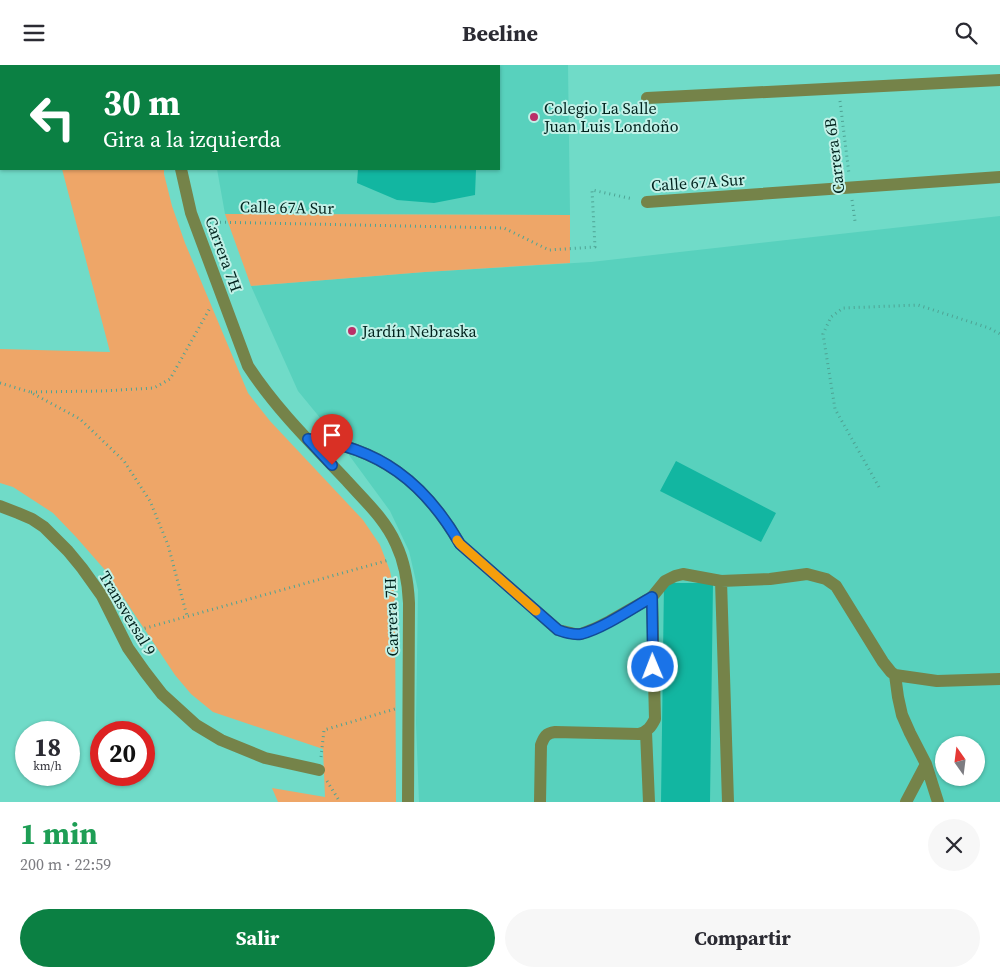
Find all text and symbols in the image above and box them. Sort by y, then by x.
text: Beeline [462,18,538,48]
icon: menu [20,19,48,47]
icon: search [952,19,980,47]
text: 30 m [103,79,180,127]
icon: left [20,85,85,150]
place label: Colegio La Salle Juan Luis Londoño [543,97,679,137]
marker: Colegio La Salle Juan Luis Londoño [528,111,540,123]
street label: Carrera 6B [818,117,850,195]
text: Gira a la izquierda [103,124,281,154]
street label: Calle 67A Sur [650,168,746,196]
street label: Calle 67A Sur [240,195,334,219]
street label: Carrera 7H [200,213,248,295]
place label: Jardín Nebraska [361,320,478,342]
marker: Jardín Nebraska [346,325,358,337]
pin [311,414,353,465]
icon: arrive [318,421,346,449]
street label: Transversal 9 [94,567,162,659]
street label: Carrera 7H [379,577,403,657]
position arrow [626,640,678,692]
speed limit sign: 20 [90,721,155,786]
text: 18 [34,730,61,764]
north arrow [935,736,985,786]
map controls [935,736,985,786]
text: km/h [33,758,62,774]
text: 1 min [20,813,98,854]
button: close [928,819,980,871]
text: 200 m · 22:59 [20,853,111,875]
button: Salir [20,909,495,967]
button: Compartir [505,909,980,967]

